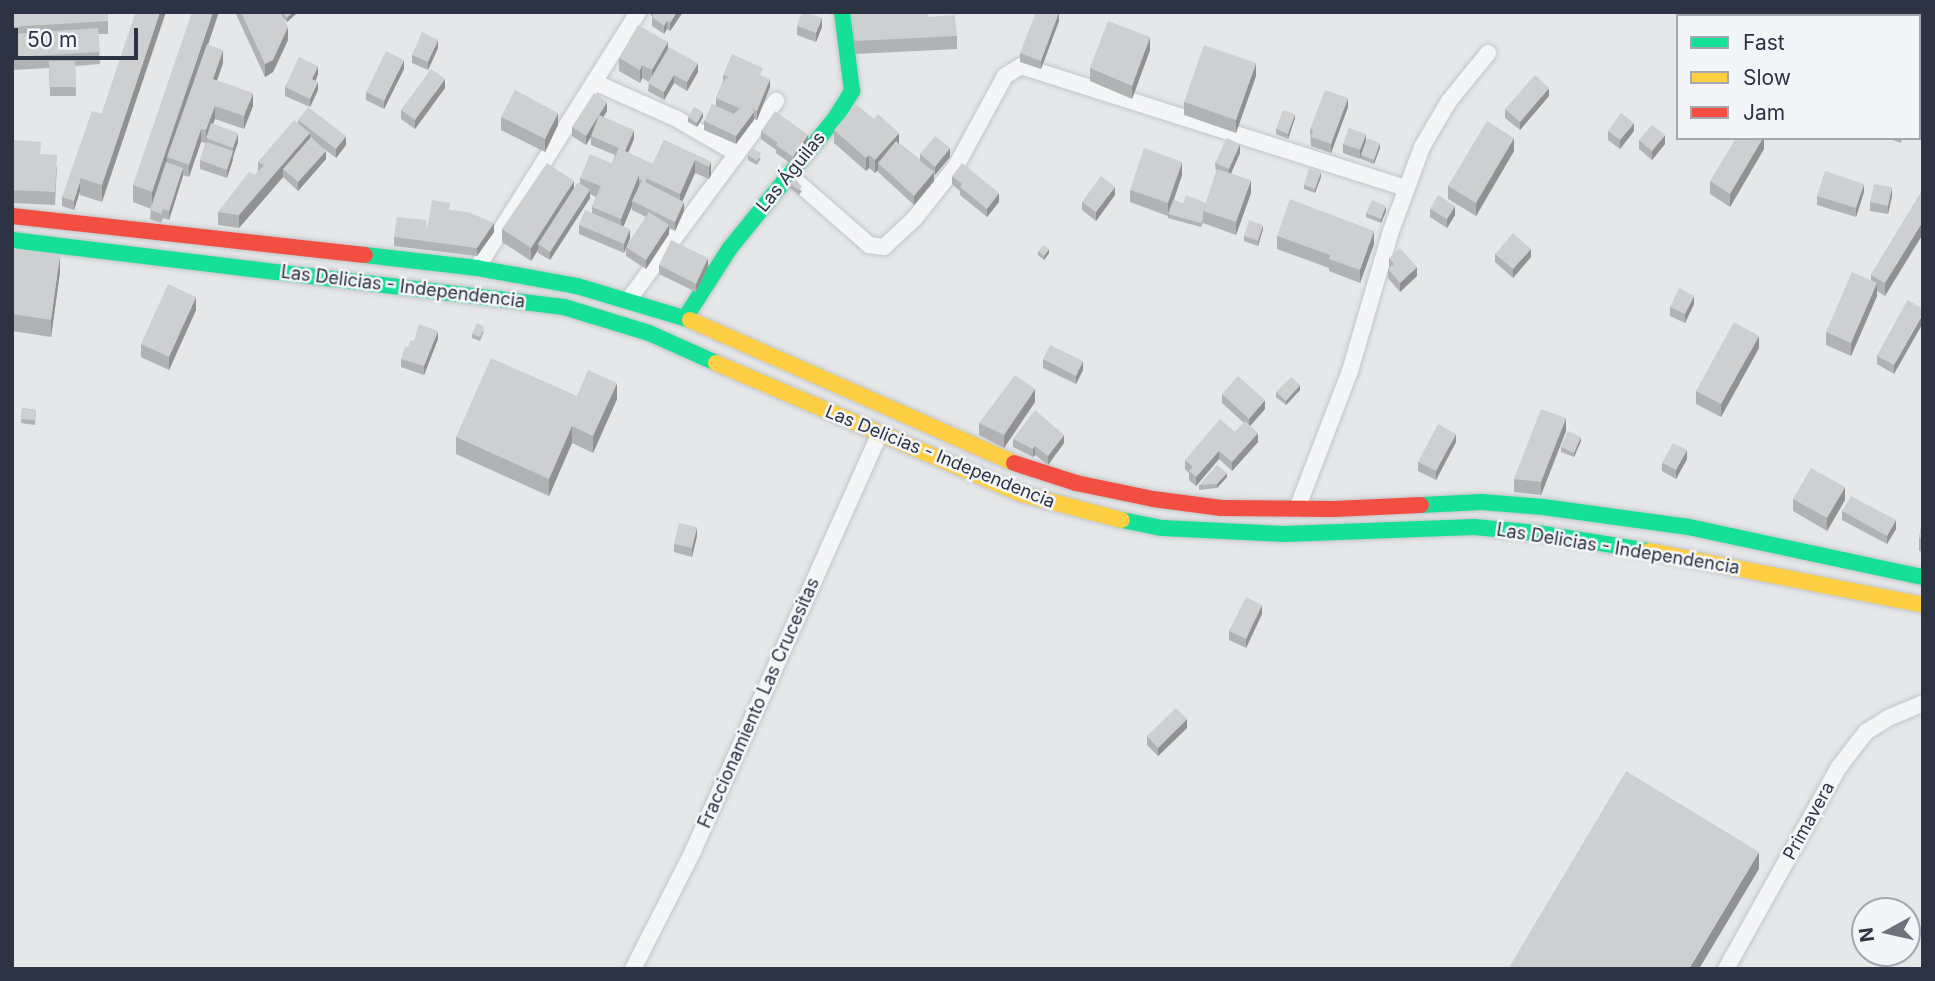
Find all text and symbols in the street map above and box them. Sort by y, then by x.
scale bar [18,14,142,58]
legend [1676,14,1921,140]
text: 50 m [27,27,77,52]
text: Fast [1743,30,1785,55]
text: Slow [1743,65,1791,90]
text: Jam [1743,100,1785,125]
street label: Las Águilas [752,127,830,217]
street label: Las Delicias - Independencia [280,261,526,313]
street label: Las Delicias - Independencia [822,401,1058,513]
street label: Las Delicias - Independencia [1495,519,1741,579]
street label: Fraccionamiento Las Crucesitas [694,574,824,832]
street label: Primavera [1779,778,1839,864]
north arrow [1851,897,1921,967]
text: N [1854,926,1879,943]

